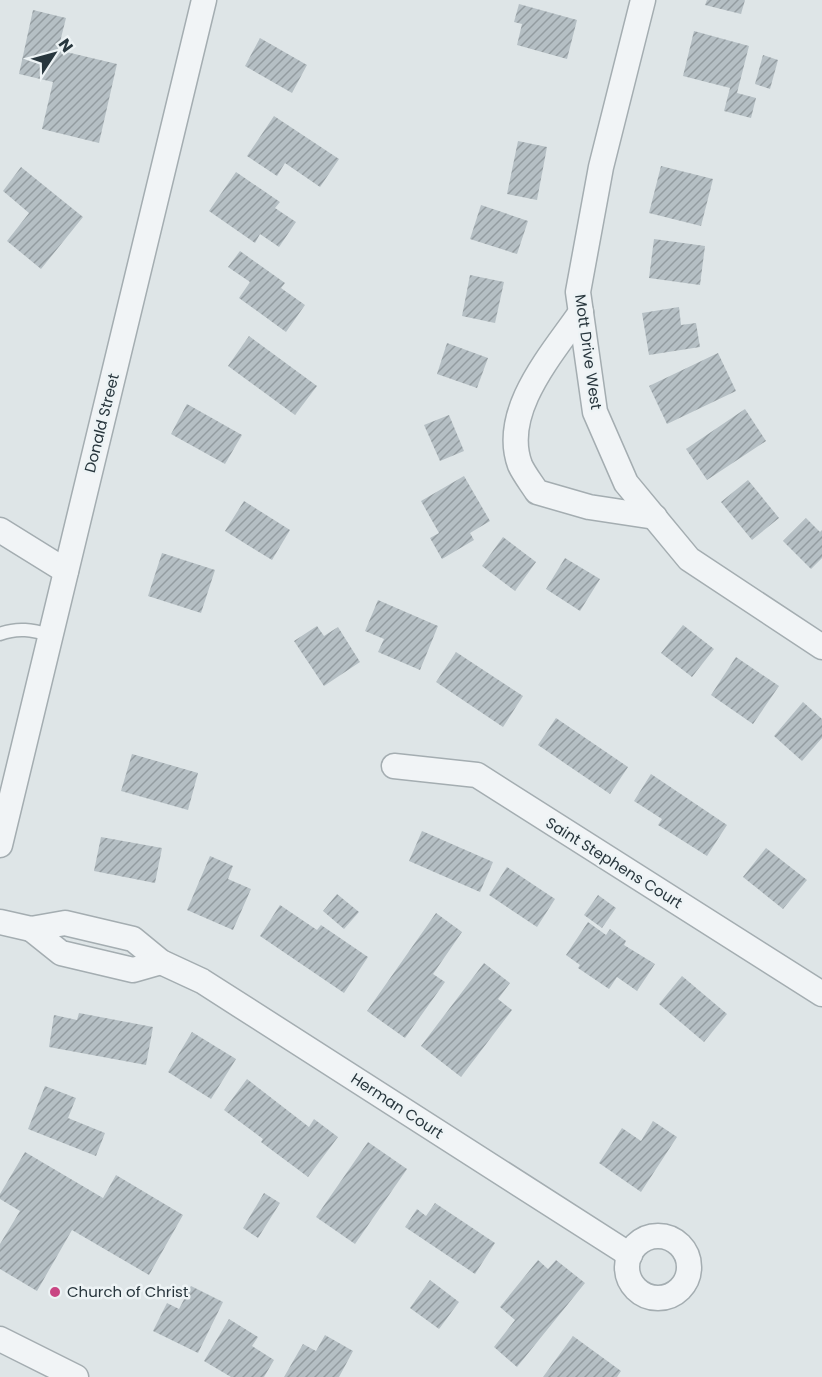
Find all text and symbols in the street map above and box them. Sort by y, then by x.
north arrow [24,24,84,84]
text: N [53,34,79,57]
street label: Mott Drive West [570,293,607,411]
street label: Donald Street [79,371,124,475]
street label: Saint Stephens Court [542,812,687,913]
street label: Herman Court [347,1068,448,1143]
place label: Church of Christ [67,1281,188,1302]
marker: Church of Christ [48,1285,62,1299]

